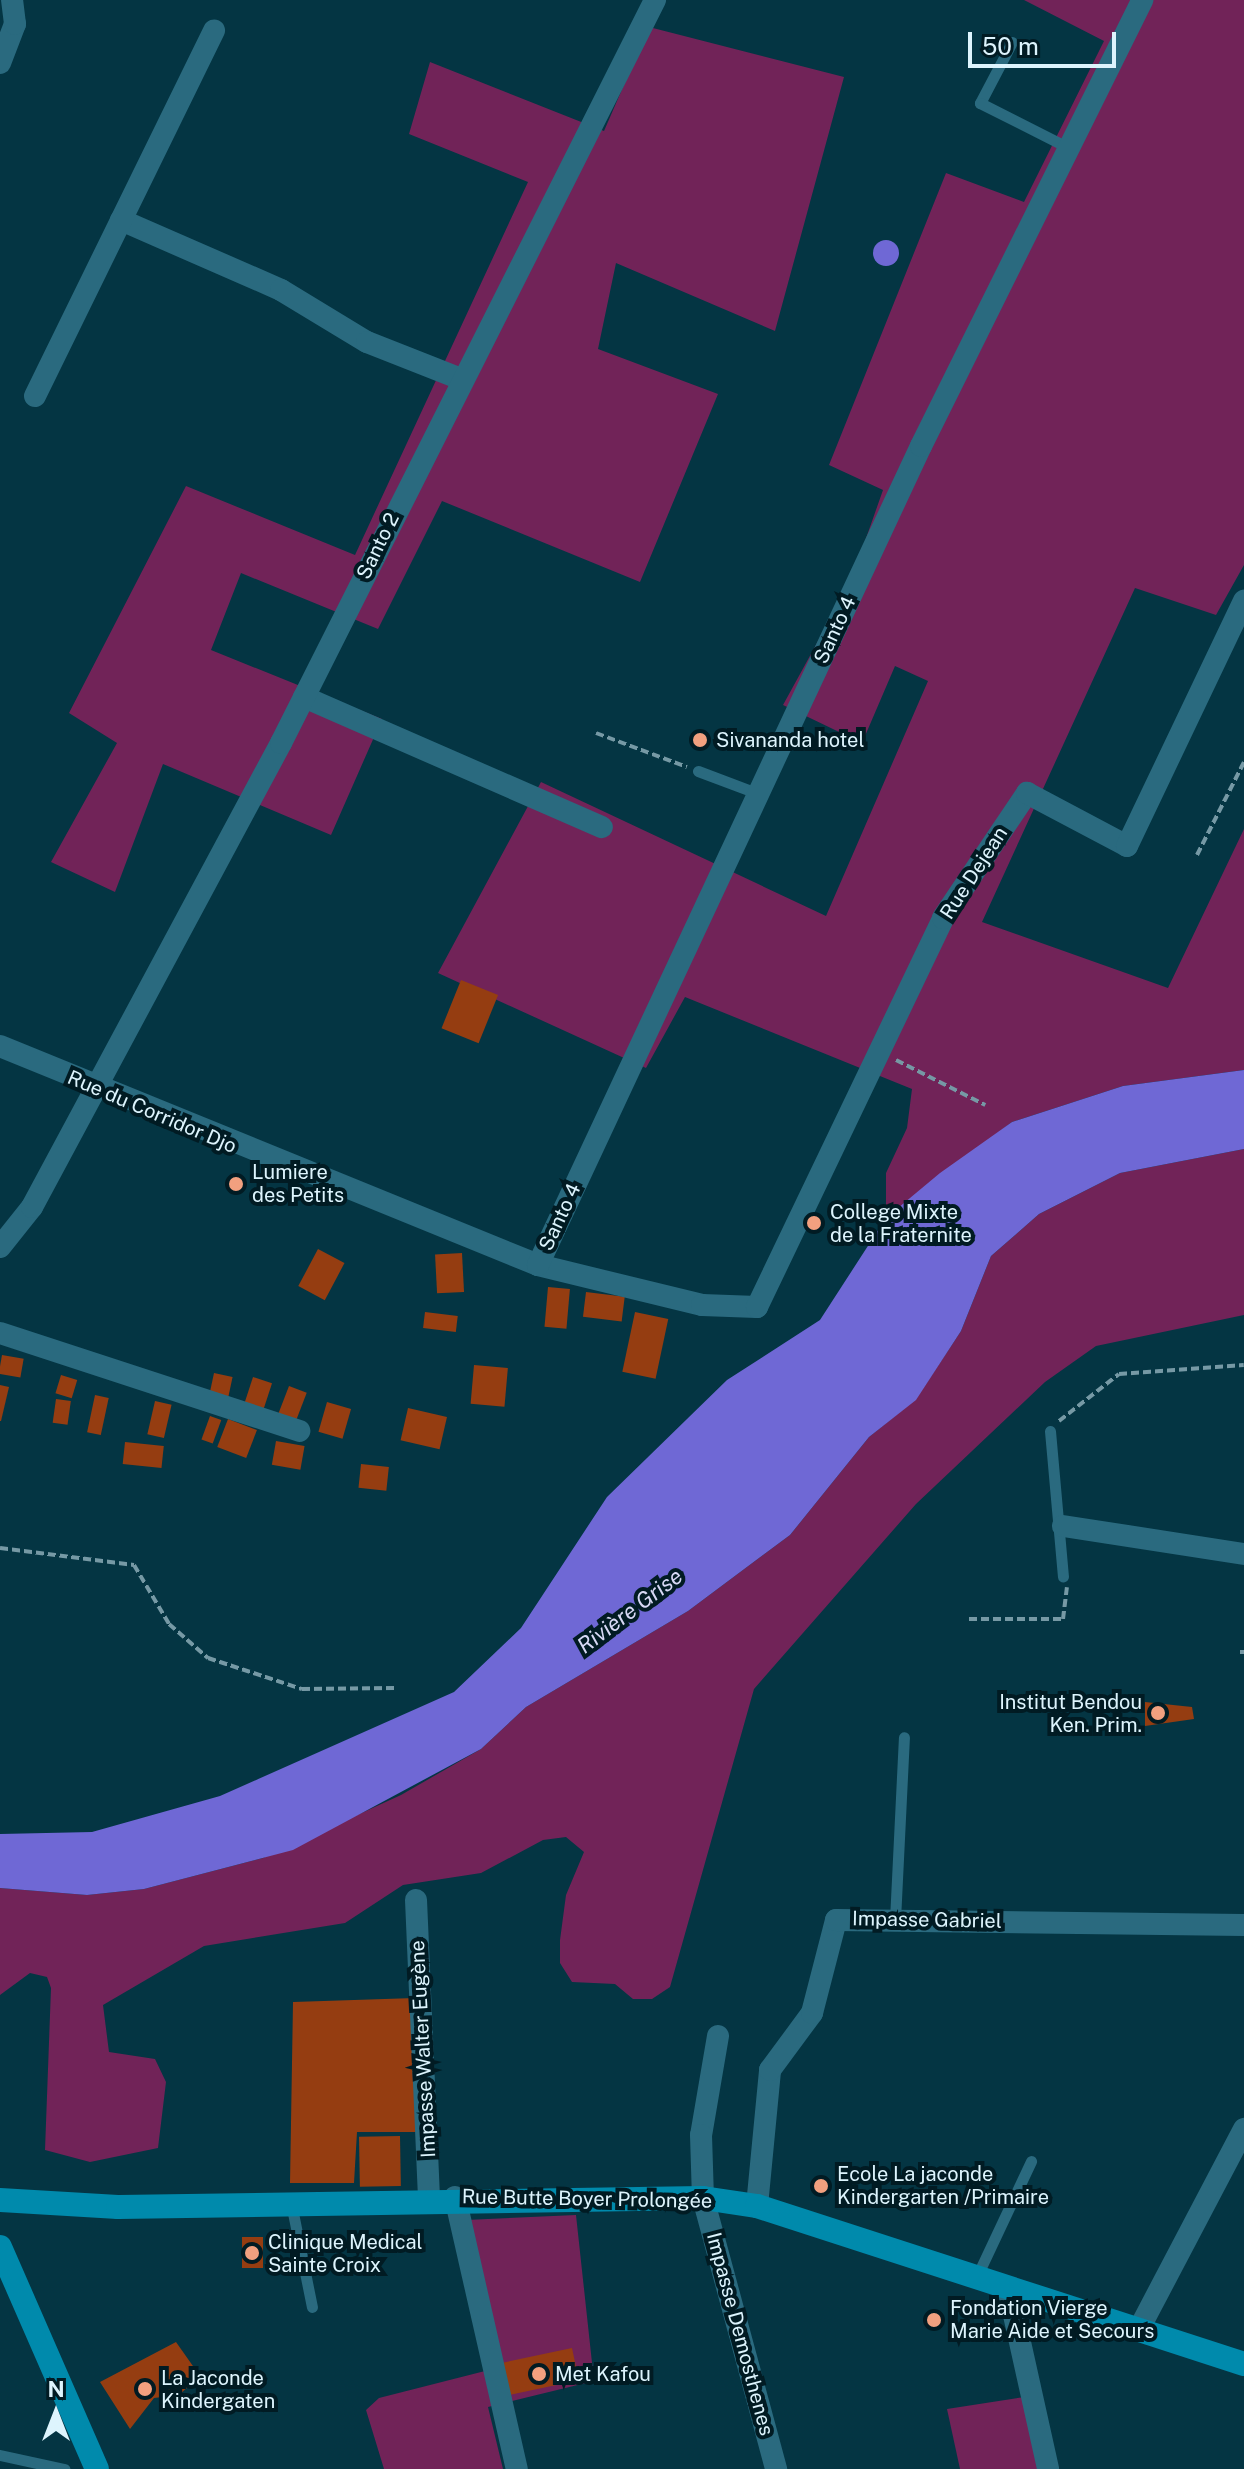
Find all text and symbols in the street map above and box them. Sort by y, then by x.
scale bar [972,16,1120,66]
text: 50 m [982,32,1039,60]
street label: Santo 2 [352,509,404,583]
street label: Santo 4 [809,592,861,668]
place label: Sivananda hotel [716,728,864,752]
marker: Sivananda hotel [691,731,709,749]
street label: Rue Dejean [935,822,1013,924]
street label: Rue du Corridor Djo [64,1065,240,1159]
place label: Lumiere des Petits [252,1160,344,1207]
marker: Lumiere des Petits [227,1175,245,1193]
street label: Santo 4 [534,1179,586,1255]
place label: College Mixte de la Fraternite [830,1200,972,1247]
marker: College Mixte de la Fraternite [805,1214,823,1232]
water label: Rivière Grise [572,1563,688,1659]
place label: Institut Bendou Ken. Prim. [999,1690,1142,1737]
marker: Institut Bendou Ken. Prim. [1149,1704,1167,1722]
street label: Impasse Gabriel [852,1907,1002,1933]
street label: Impasse Walter Eugène [405,1939,441,2159]
place label: Ecole La jaconde Kindergarten /Primaire [837,2162,1049,2209]
marker: Ecole La jaconde Kindergarten /Primaire [812,2177,830,2195]
street label: Rue Butte Boyer Prolongée [461,2185,713,2213]
place label: Clinique Medical Sainte Croix [268,2230,423,2277]
street label: Impasse Demosthenes [701,2230,779,2438]
marker: Clinique Medical Sainte Croix [243,2244,261,2262]
place label: Fondation Vierge Marie Aide et Secours [950,2296,1155,2343]
marker: Fondation Vierge Marie Aide et Secours [925,2311,943,2329]
place label: Met Kafou [555,2362,651,2386]
marker: Met Kafou [530,2365,548,2383]
place label: La Jaconde Kindergaten [161,2366,275,2413]
north arrow [16,2373,96,2453]
text: N [47,2376,65,2402]
marker: La Jaconde Kindergaten [136,2380,154,2398]

